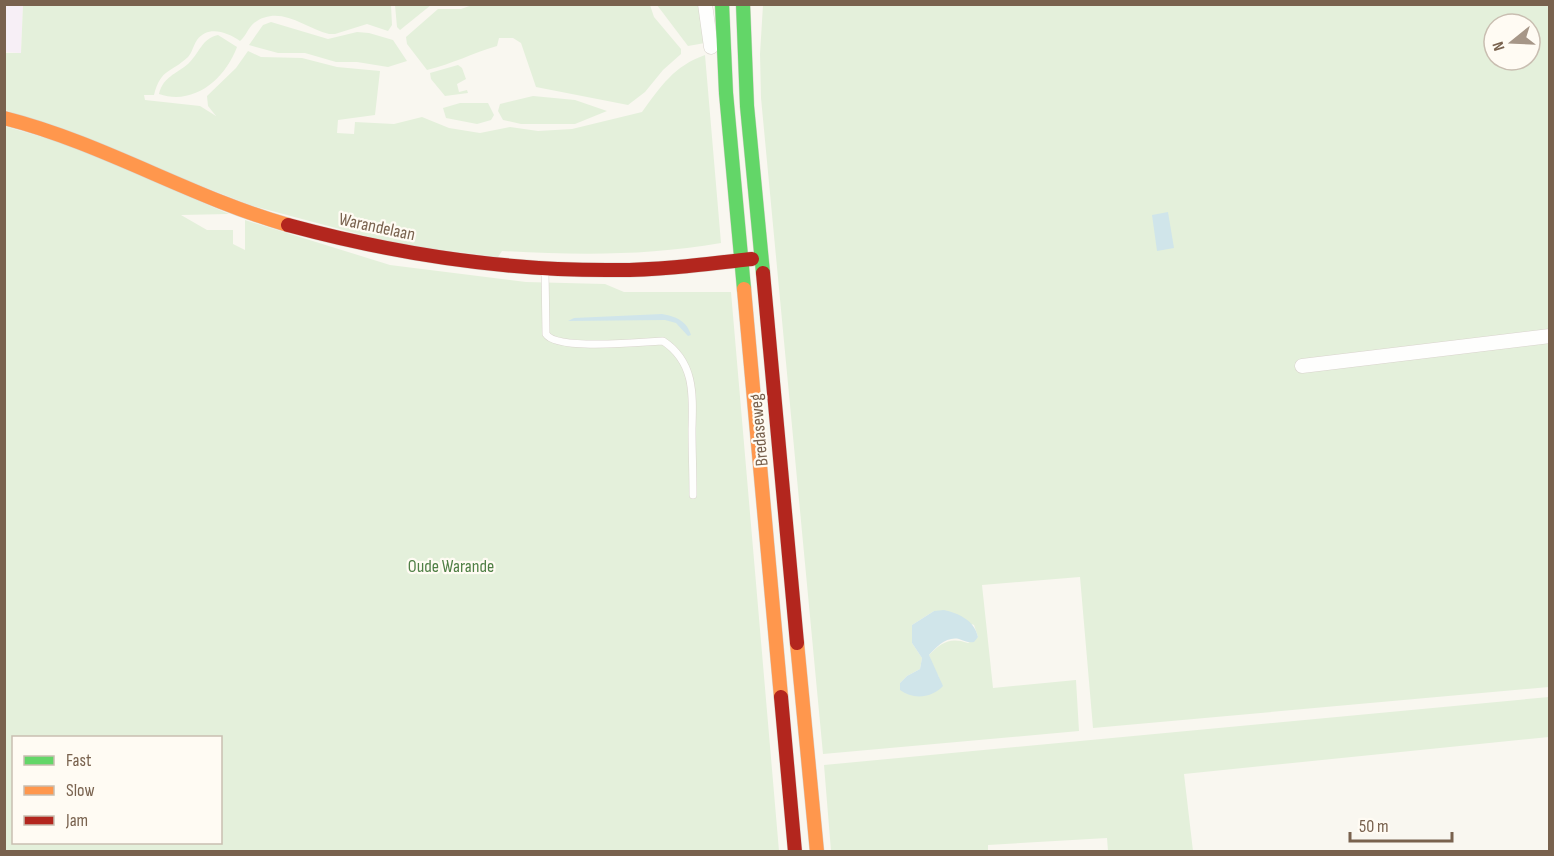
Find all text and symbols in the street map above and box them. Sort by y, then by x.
north arrow [1482,12,1542,72]
text: N [1489,39,1510,53]
street label: Warandelaan [337,209,417,245]
street label: Bredaseweg [745,393,773,467]
park label: Oude Warande [408,556,494,577]
legend [12,736,222,844]
text: Fast [66,750,92,771]
text: Slow [66,780,95,801]
scale bar [1350,805,1452,843]
text: Jam [65,810,88,831]
text: 50 m [1359,816,1389,837]

